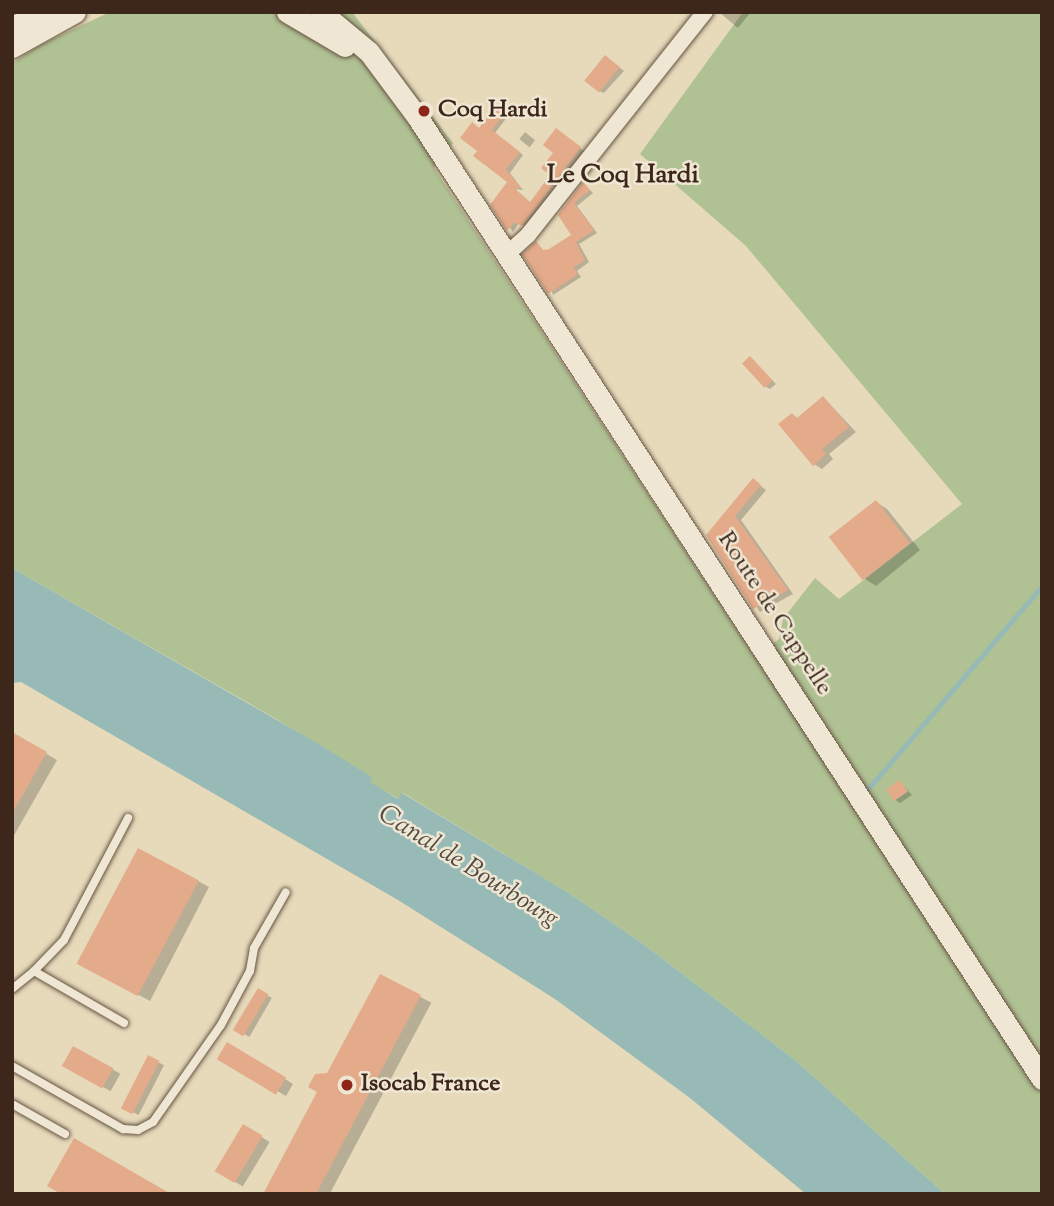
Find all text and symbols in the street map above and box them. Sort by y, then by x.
place label: Coq Hardi [438,97,547,125]
marker: Coq Hardi [416,103,432,119]
district label: Le Coq Hardi [547,160,699,192]
street label: Route de Cappelle [710,527,838,701]
water label: Canal de Bourbourg [372,799,564,935]
place label: Isocab France [361,1071,500,1099]
marker: Isocab France [339,1077,355,1093]

